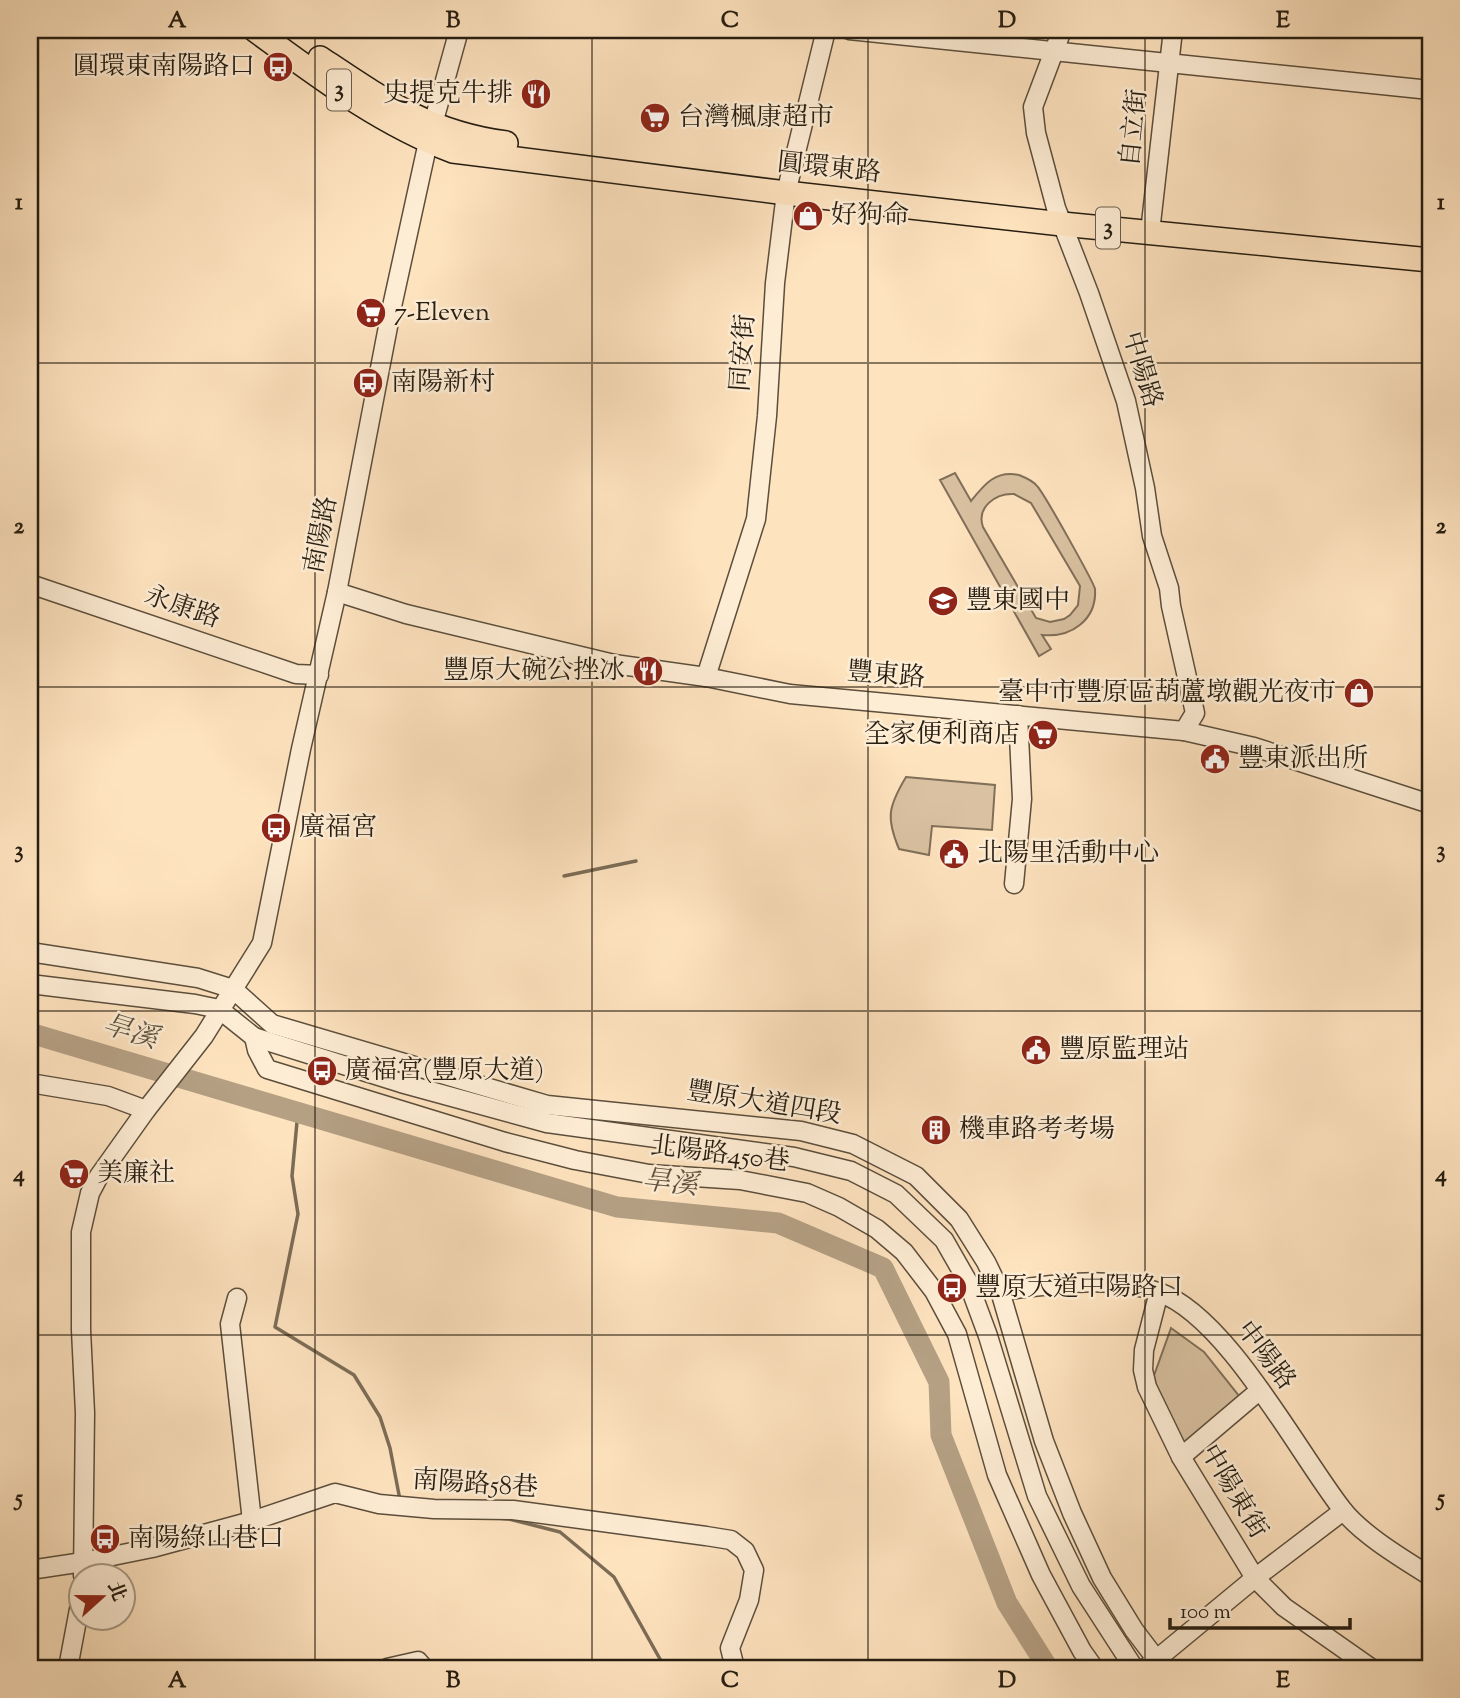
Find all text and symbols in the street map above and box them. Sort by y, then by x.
text: A [168,5,187,38]
text: B [446,5,461,38]
text: C [721,5,739,38]
text: D [998,5,1016,38]
text: E [1276,5,1290,38]
place label: 圓環東南陽路口 [73,49,255,86]
bus stop icon: 圓環東南陽路口 [261,50,295,84]
road number: 3 [327,70,351,110]
place label: 史提克牛排 [383,76,513,113]
restaurant icon: 史提克牛排 [519,77,553,111]
street label: 自立街 [1113,87,1157,169]
place label: 台灣楓康超市 [678,100,834,137]
supermarket icon: 台灣楓康超市 [638,101,672,135]
street label: 圓環東路 [775,145,883,193]
text: 1 [15,187,23,220]
text: 1 [1437,187,1445,220]
place label: 好狗命 [831,198,909,235]
shop icon: 好狗命 [791,199,825,233]
road number: 3 [1096,208,1120,248]
place label: 7-Eleven [394,295,490,332]
supermarket icon: 7-Eleven [354,296,388,330]
street label: 同安街 [723,313,765,393]
street label: 中陽路 [1112,327,1170,413]
place label: 南陽新村 [391,365,495,402]
bus stop icon: 南陽新村 [351,366,385,400]
street label: 南陽路 [296,493,348,577]
text: 2 [14,511,25,544]
text: 2 [1436,511,1447,544]
street label: 永康路 [139,578,225,638]
place label: 豐東國中 [966,583,1070,620]
school or university icon: 豐東國中 [926,584,960,618]
place label: 豐原大碗公挫冰 [443,653,625,690]
restaurant icon: 豐原大碗公挫冰 [631,654,665,688]
street label: 豐東路 [846,654,926,698]
place label: 臺中市豐原區葫蘆墩觀光夜市 [998,675,1336,712]
shop icon: 臺中市豐原區葫蘆墩觀光夜市 [1342,676,1376,710]
place label: 全家便利商店 [864,717,1020,754]
supermarket icon: 全家便利商店 [1026,718,1060,752]
place label: 豐東派出所 [1238,741,1368,778]
public building icon: 豐東派出所 [1198,742,1232,776]
place label: 廣福宮 [299,810,377,847]
bus stop icon: 廣福宮 [259,811,293,845]
text: 3 [14,835,24,868]
text: 3 [1436,835,1446,868]
place label: 北陽里活動中心 [977,836,1159,873]
public building icon: 北陽里活動中心 [937,837,971,871]
water label: 旱溪 [97,1006,165,1061]
place label: 豐原監理站 [1059,1032,1189,1069]
public building icon: 豐原監理站 [1019,1033,1053,1067]
place label: 廣福宮(豐原大道) [345,1053,544,1090]
bus stop icon: 廣福宮(豐原大道) [305,1054,339,1088]
street label: 豐原大道四段 [684,1074,844,1134]
place label: 機車路考考場 [959,1112,1115,1149]
building icon: 機車路考考場 [919,1113,953,1147]
street label: 北陽路450巷 [648,1128,792,1182]
place label: 美廉社 [97,1156,175,1193]
supermarket icon: 美廉社 [57,1157,91,1191]
text: 4 [12,1159,25,1192]
text: 4 [1434,1159,1447,1192]
water label: 旱溪 [640,1161,703,1207]
place label: 豐原大道中陽路口 [975,1270,1183,1307]
bus stop icon: 豐原大道中陽路口 [935,1271,969,1305]
street label: 中陽路 [1227,1314,1303,1398]
street label: 中陽東街 [1190,1438,1276,1546]
street label: 南陽路58巷 [411,1462,539,1508]
text: 5 [13,1483,23,1516]
text: 5 [1435,1483,1445,1516]
place label: 南陽綠山巷口 [128,1521,284,1558]
bus stop icon: 南陽綠山巷口 [88,1522,122,1556]
north arrow [66,1562,136,1632]
text: 北 [100,1578,132,1606]
scale bar [1170,1586,1350,1630]
text: 100 m [1180,1598,1231,1628]
text: A [168,1665,187,1698]
text: B [446,1665,461,1698]
text: C [721,1665,739,1698]
text: D [998,1665,1016,1698]
text: E [1276,1665,1290,1698]

